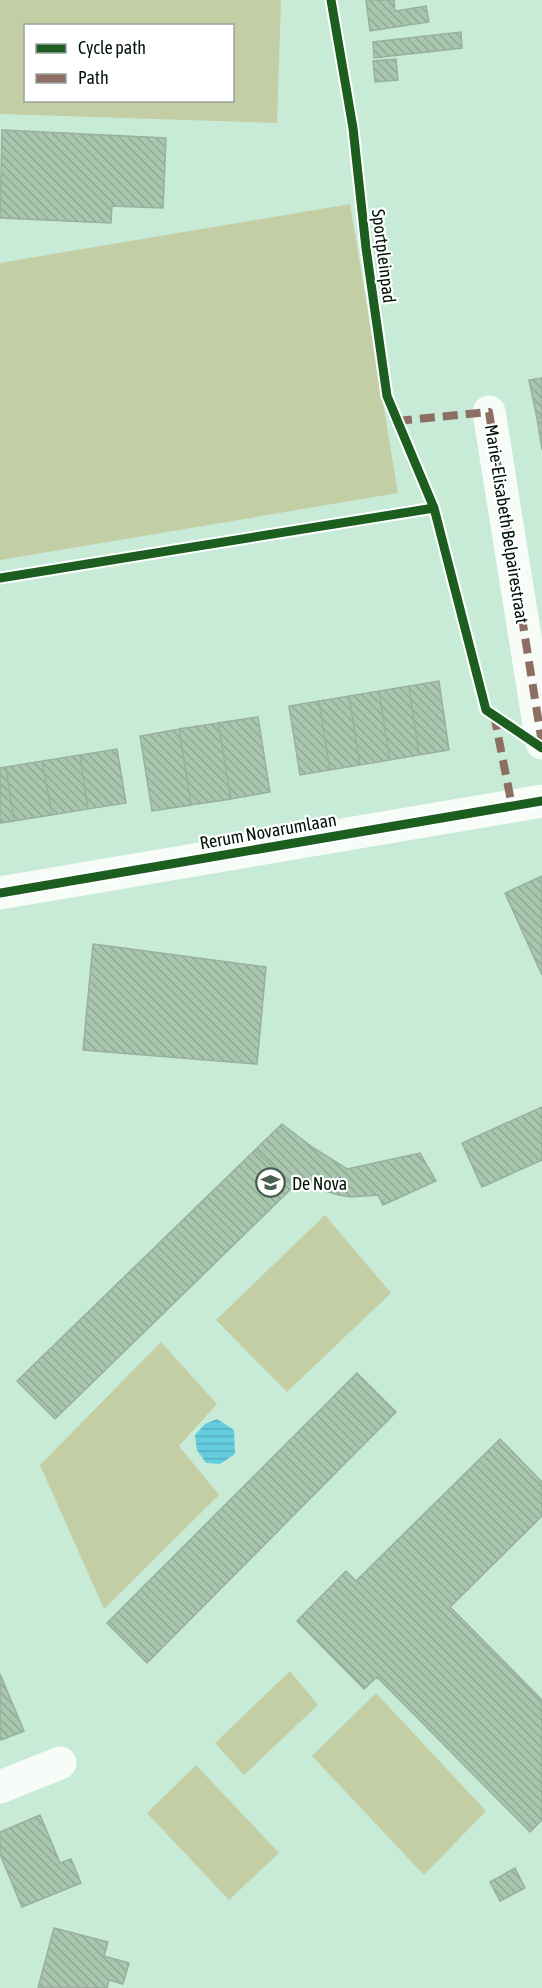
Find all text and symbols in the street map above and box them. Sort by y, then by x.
legend [24,24,234,102]
text: Cycle path [78,37,146,58]
text: Path [78,67,109,88]
street label: Sportpleinpad [368,208,400,304]
street label: Marie-Elisabeth Belpairestraat [481,423,533,625]
street label: Rerum Novarumlaan [198,809,338,853]
school or university icon: De Nova [255,1167,287,1199]
place label: De Nova [292,1173,347,1194]

